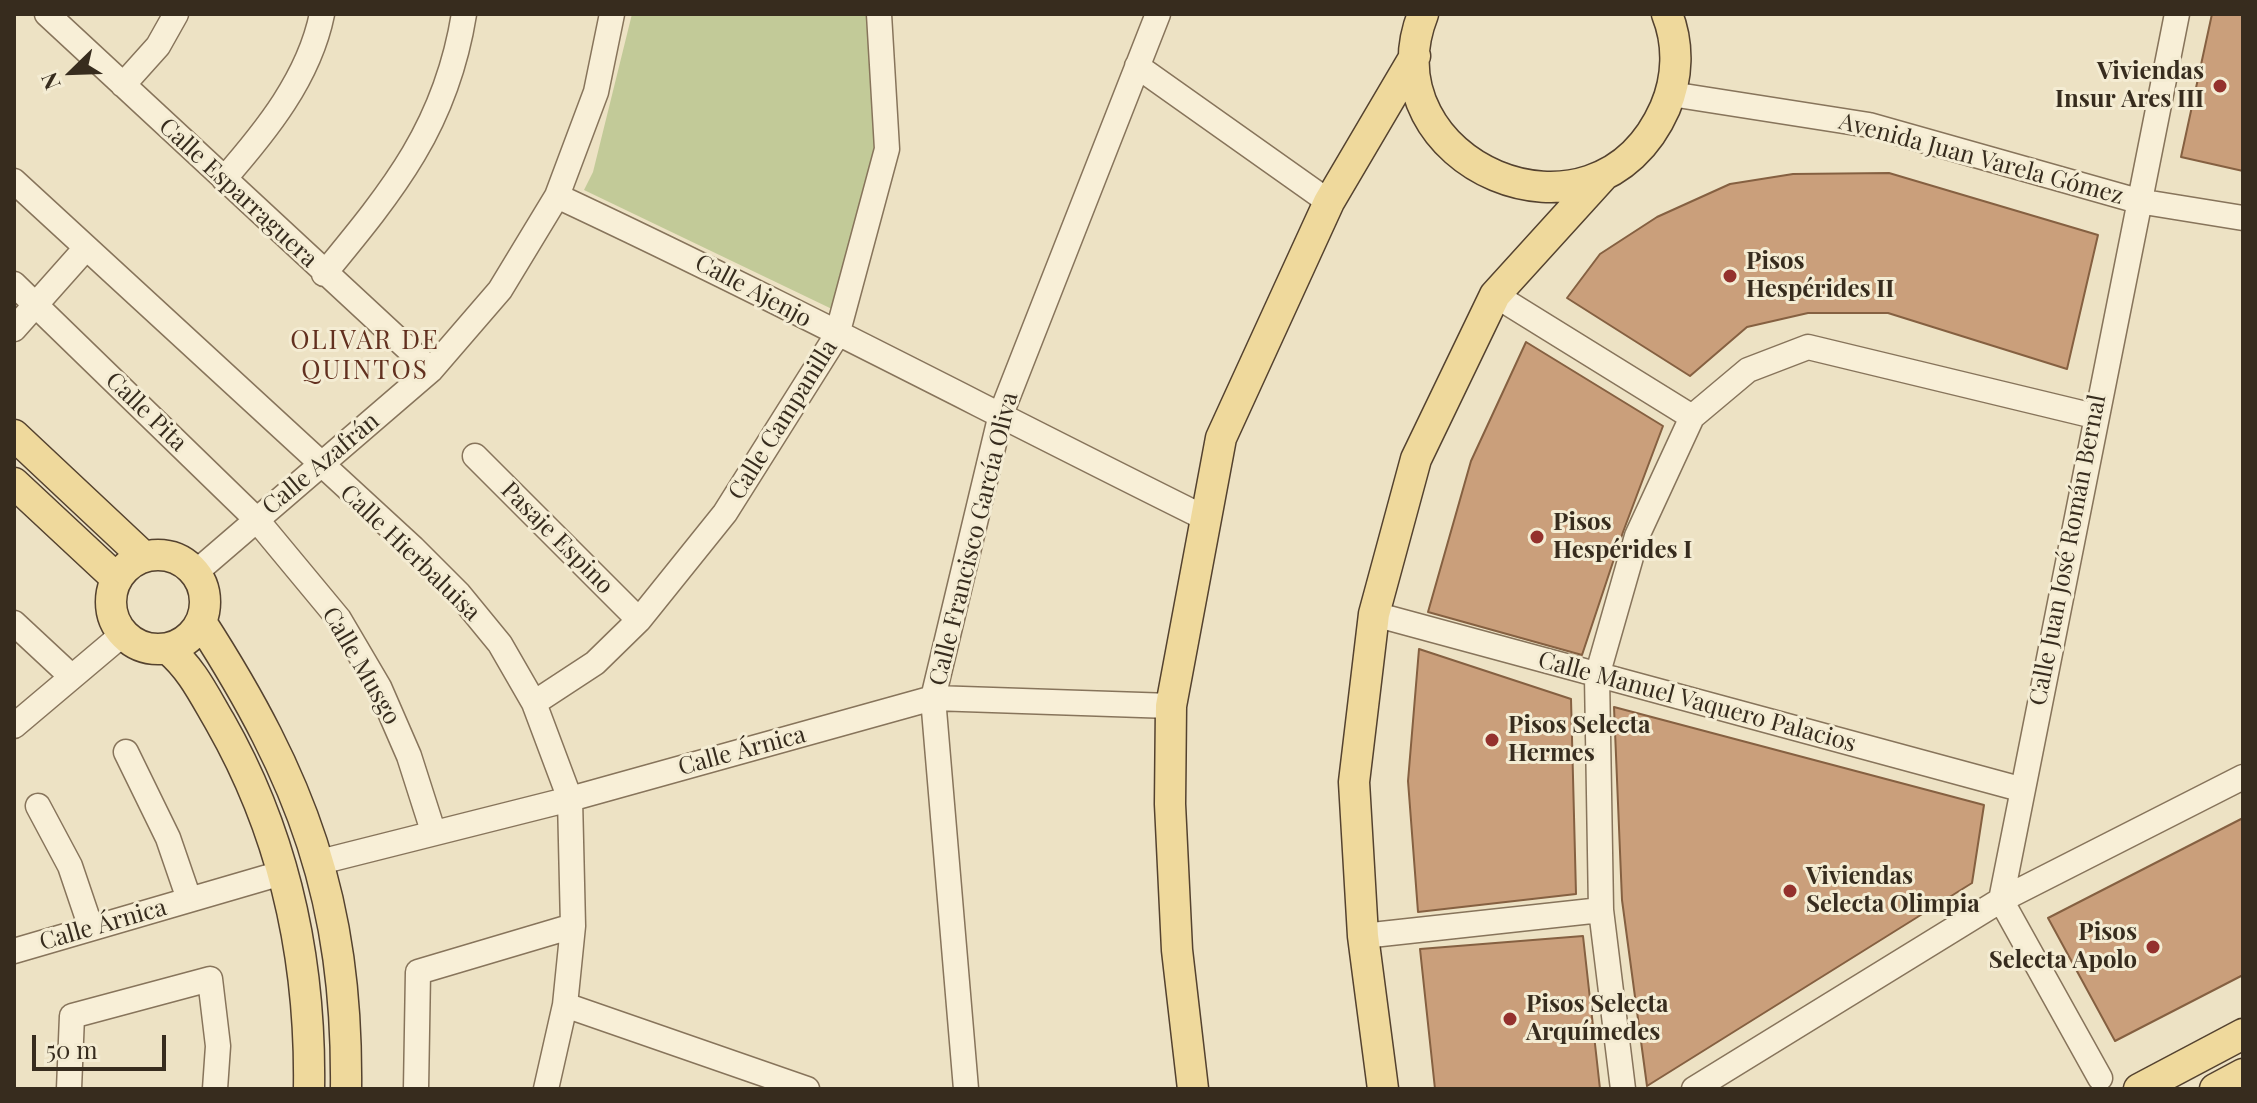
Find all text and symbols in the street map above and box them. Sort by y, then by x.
north arrow [32,32,112,112]
place label: Viviendas Insur Ares III [2055,58,2204,114]
text: N [33,68,67,95]
marker: Viviendas Insur Ares III [2211,77,2229,95]
street label: Avenida Juan Varela Gómez [1836,107,2126,211]
street label: Calle Esparraguera [153,112,323,274]
street label: Calle Ajenjo [690,248,816,334]
place label: Pisos Hespérides II [1746,248,1894,304]
marker: Pisos Hespérides II [1721,267,1739,285]
district label: OLIVAR DE QUINTOS [290,325,440,386]
street label: Calle Campanilla [722,335,844,505]
street label: Calle Pita [99,366,193,458]
street label: Calle Francisco García Oliva [924,389,1024,689]
street label: Calle Juan José Román Bernal [2024,392,2112,708]
street label: Calle Azafrán [257,407,385,521]
street label: Pasaje Espino [495,476,619,600]
street label: Calle Hierbaluisa [334,479,486,627]
place label: Pisos Hespérides I [1553,509,1692,565]
marker: Pisos Hespérides I [1528,528,1546,546]
street label: Calle Musgo [316,602,406,730]
street label: Calle Manuel Vaquero Palacios [1535,646,1859,758]
place label: Pisos Selecta Hermes [1508,712,1650,768]
street label: Calle Árnica [675,720,809,782]
marker: Pisos Selecta Hermes [1483,731,1501,749]
place label: Viviendas Selecta Olimpia [1806,863,1980,919]
marker: Viviendas Selecta Olimpia [1781,882,1799,900]
street label: Calle Árnica [36,893,170,957]
place label: Pisos Selecta Apolo [1989,919,2137,975]
marker: Pisos Selecta Apolo [2144,938,2162,956]
place label: Pisos Selecta Arquímedes [1526,991,1668,1047]
marker: Pisos Selecta Arquímedes [1501,1010,1519,1028]
scale bar [36,1019,170,1069]
text: 50 m [46,1033,98,1065]

